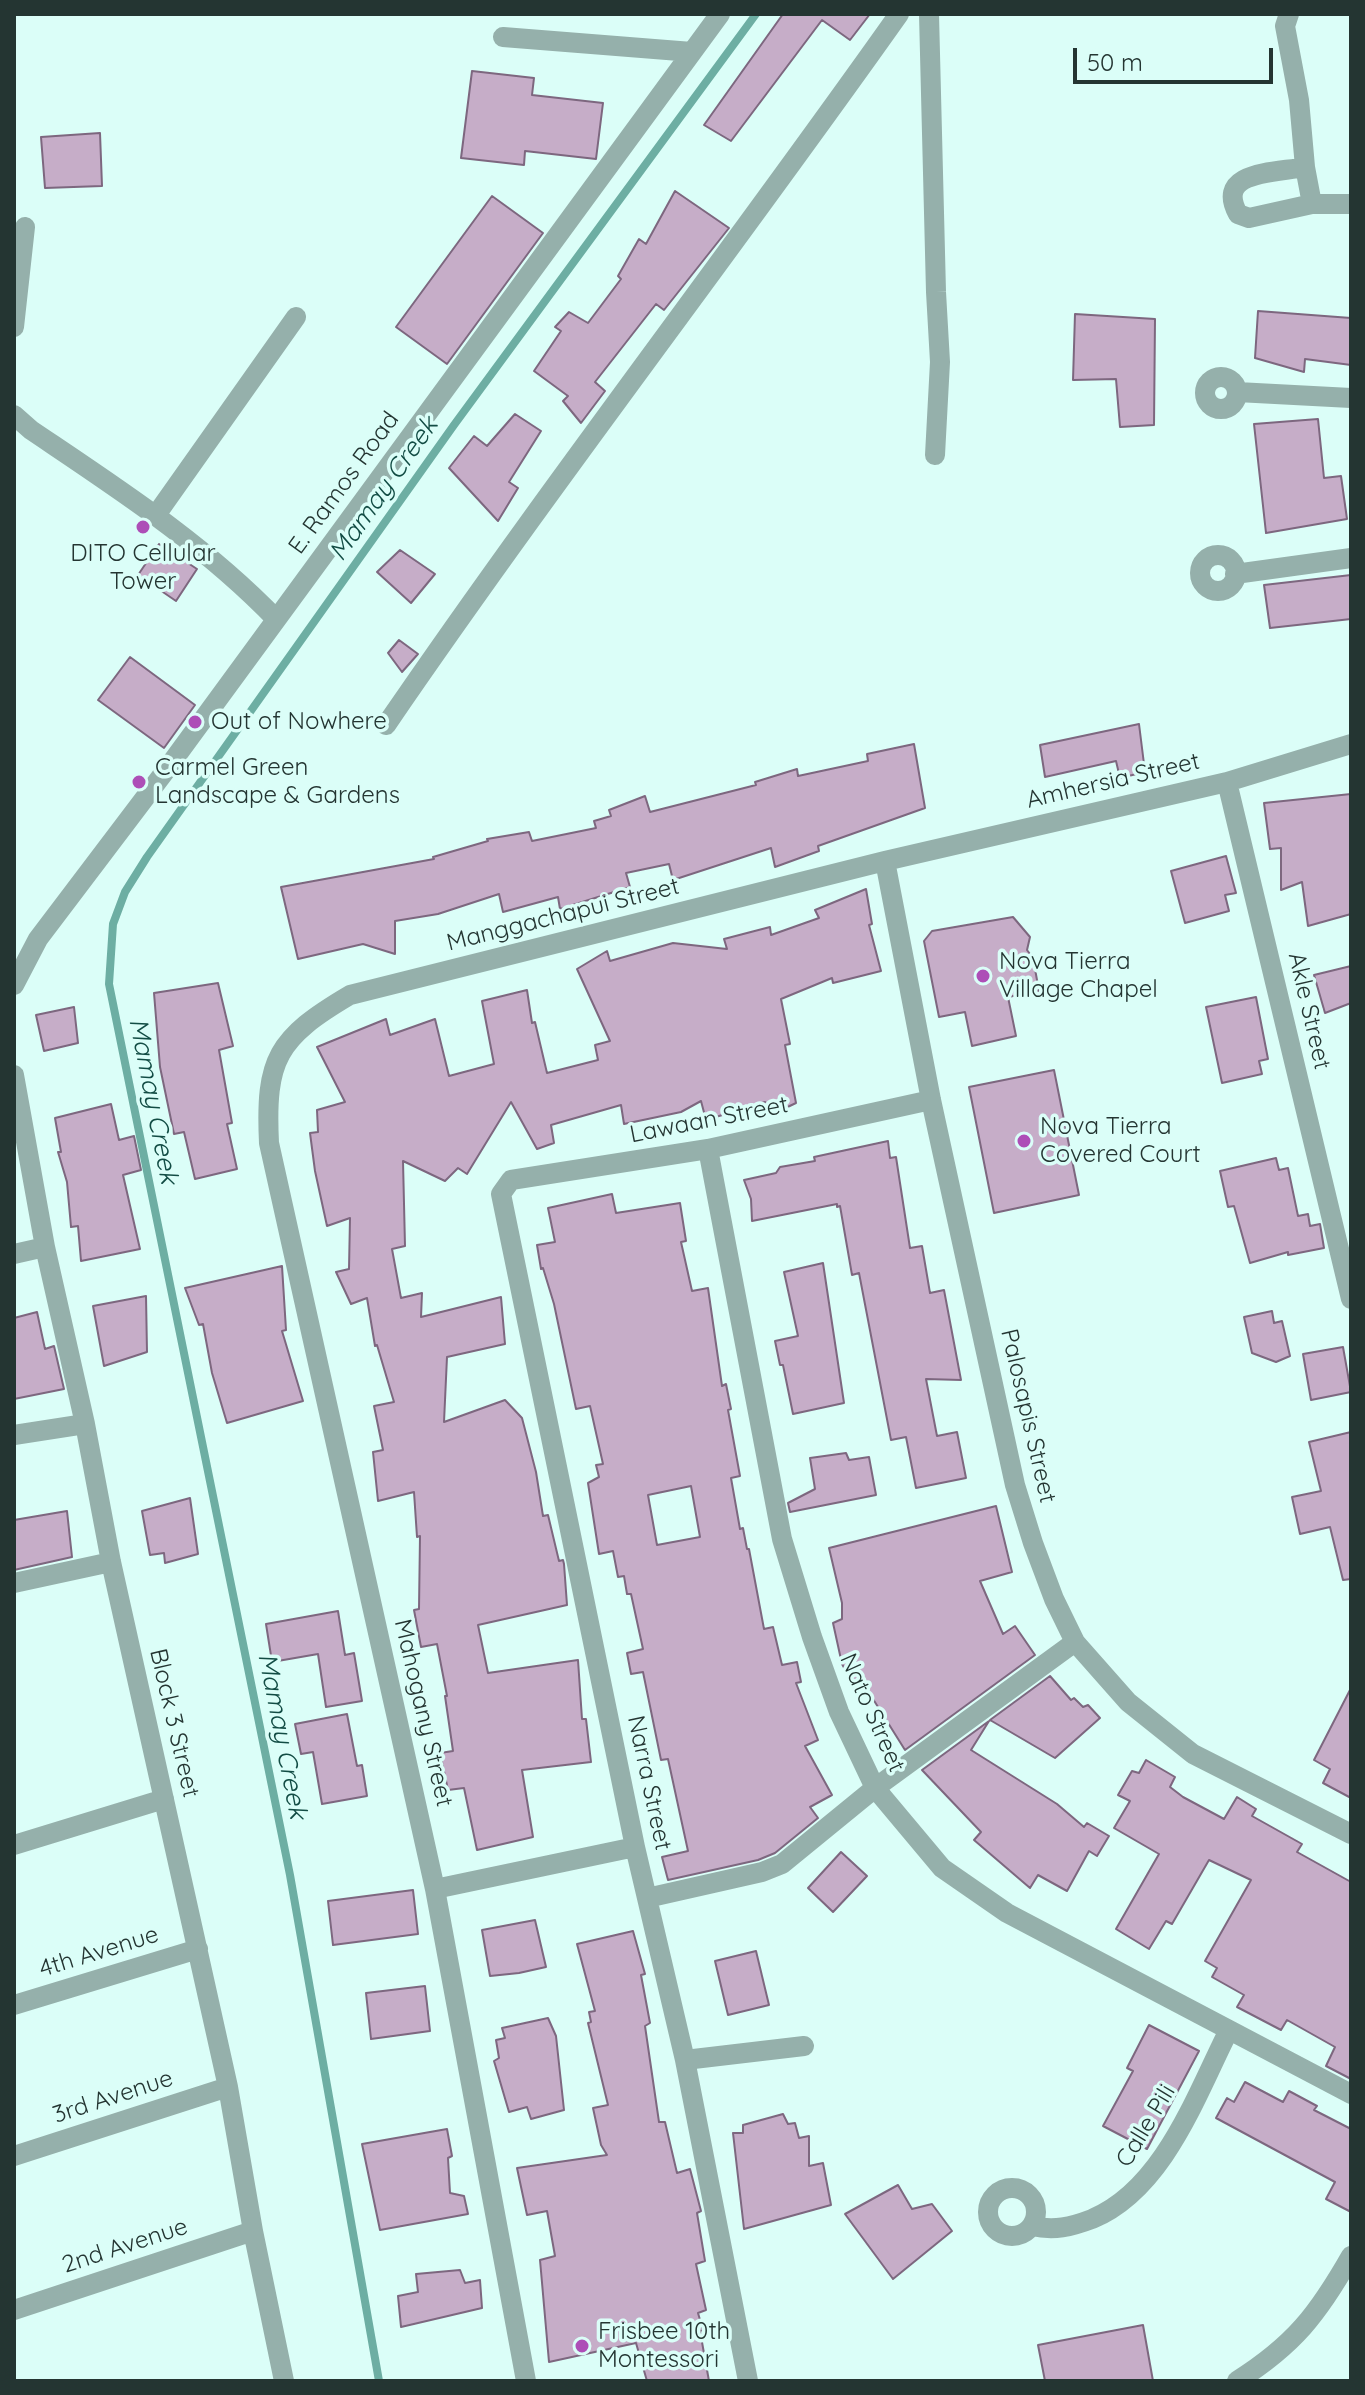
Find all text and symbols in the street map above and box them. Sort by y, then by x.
scale bar [1077,32,1277,82]
text: 50 m [1087,47,1143,77]
street label: E. Ramos Road [283,406,405,560]
water label: Mamay Creek [323,411,445,567]
marker: DITO Cellular Tower [134,518,152,536]
place label: DITO Cellular Tower [70,540,216,596]
place label: Out of Nowhere [211,708,387,736]
marker: Out of Nowhere [186,713,204,731]
street label: Amhersia Street [1024,747,1202,815]
place label: Carmel Green Landscape & Gardens [155,754,400,810]
marker: Carmel Green Landscape & Gardens [130,773,148,791]
street label: Manggachapui Street [444,872,682,958]
place label: Nova Tierra Village Chapel [999,948,1158,1004]
street label: Akle Street [1282,950,1336,1072]
marker: Nova Tierra Village Chapel [974,967,992,985]
water label: Mamay Creek [122,1015,184,1187]
street label: Lawaan Street [627,1091,791,1149]
place label: Nova Tierra Covered Court [1040,1113,1201,1169]
marker: Nova Tierra Covered Court [1015,1132,1033,1150]
street label: Palosapis Street [994,1326,1062,1506]
street label: Mahogany Street [387,1616,459,1810]
street label: Block 3 Street [143,1646,205,1800]
street label: Nato Street [833,1649,911,1777]
water label: Mamay Creek [251,1650,313,1822]
street label: Narra Street [621,1713,677,1853]
street label: 4th Avenue [36,1920,162,1984]
street label: 3rd Avenue [49,2064,177,2130]
street label: Calle Pili [1110,2079,1182,2173]
street label: 2nd Avenue [59,2212,191,2280]
place label: Frisbee 10th Montessori [598,2318,730,2374]
marker: Frisbee 10th Montessori [573,2337,591,2355]

